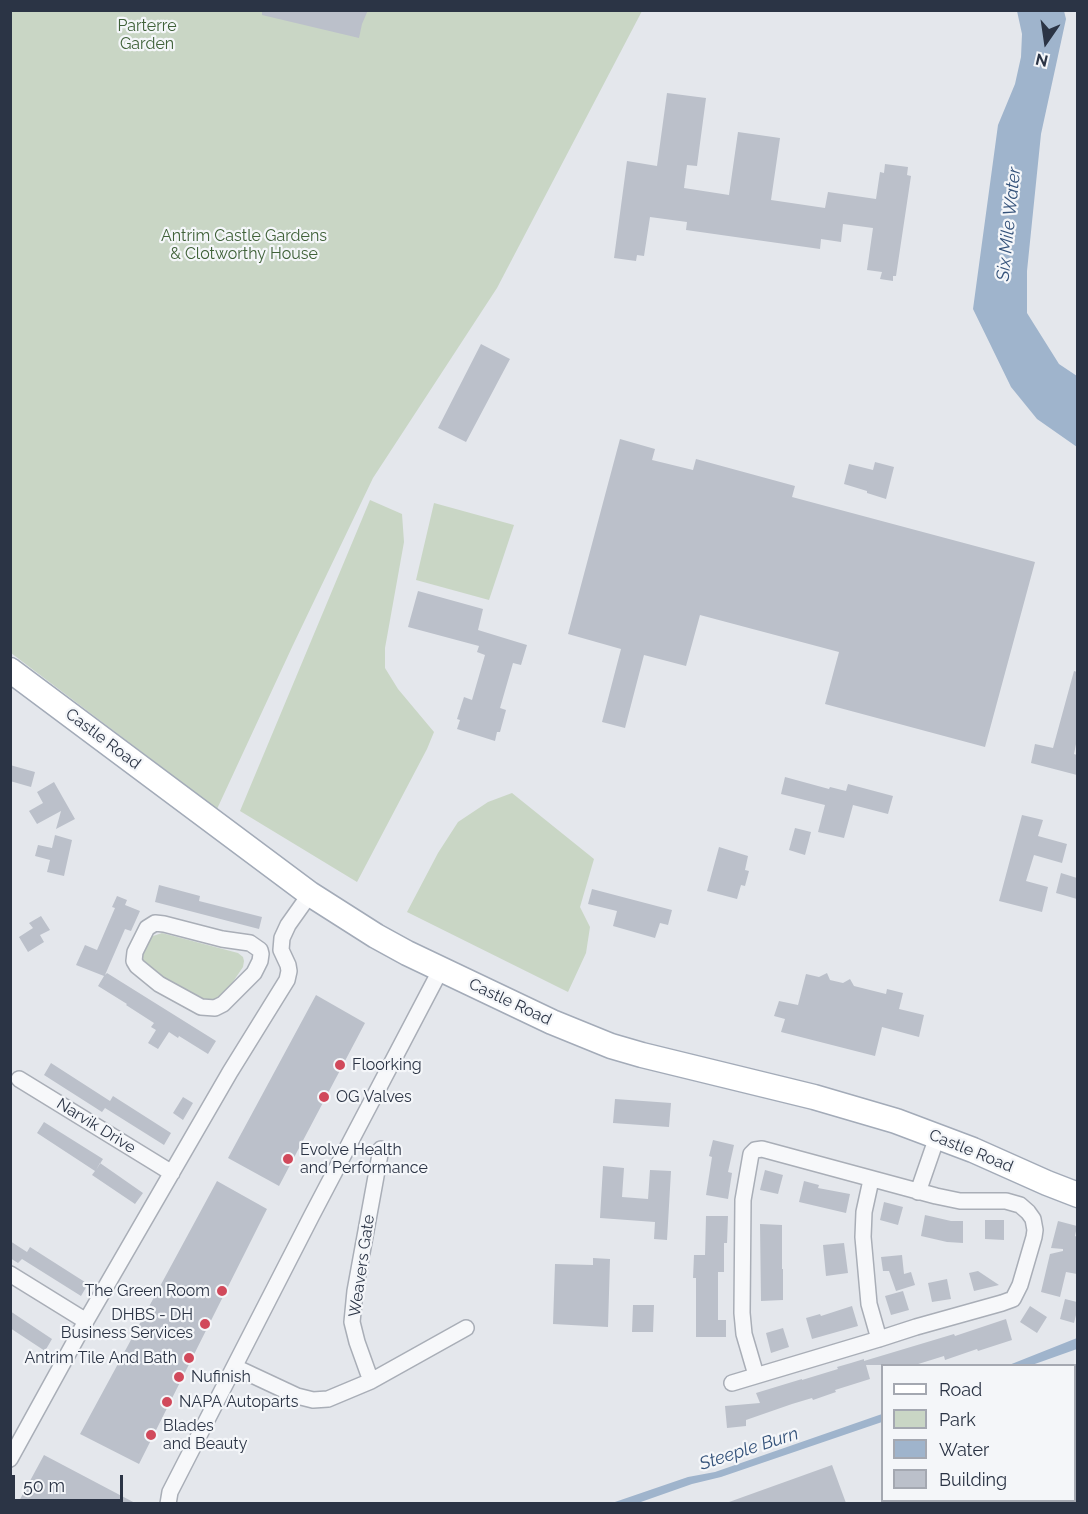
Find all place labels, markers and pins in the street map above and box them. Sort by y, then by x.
place label: Floorking [352,1055,422,1075]
marker: Floorking [333,1058,347,1072]
place label: OG Valves [336,1087,412,1107]
marker: OG Valves [317,1090,331,1104]
place label: Evolve Health and Performance [300,1140,428,1178]
marker: Evolve Health and Performance [281,1152,295,1166]
place label: The Green Room [85,1281,210,1301]
marker: The Green Room [215,1284,229,1298]
place label: DHBS - DH Business Services [61,1305,193,1343]
marker: DHBS - DH Business Services [198,1317,212,1331]
place label: Antrim Tile And Bath [24,1348,177,1368]
marker: Antrim Tile And Bath [182,1351,196,1365]
place label: Nufinish [191,1367,251,1387]
marker: Nufinish [172,1370,186,1384]
place label: NAPA Autoparts [179,1392,298,1412]
marker: NAPA Autoparts [160,1395,174,1409]
place label: Blades and Beauty [163,1416,247,1454]
marker: Blades and Beauty [144,1428,158,1442]

